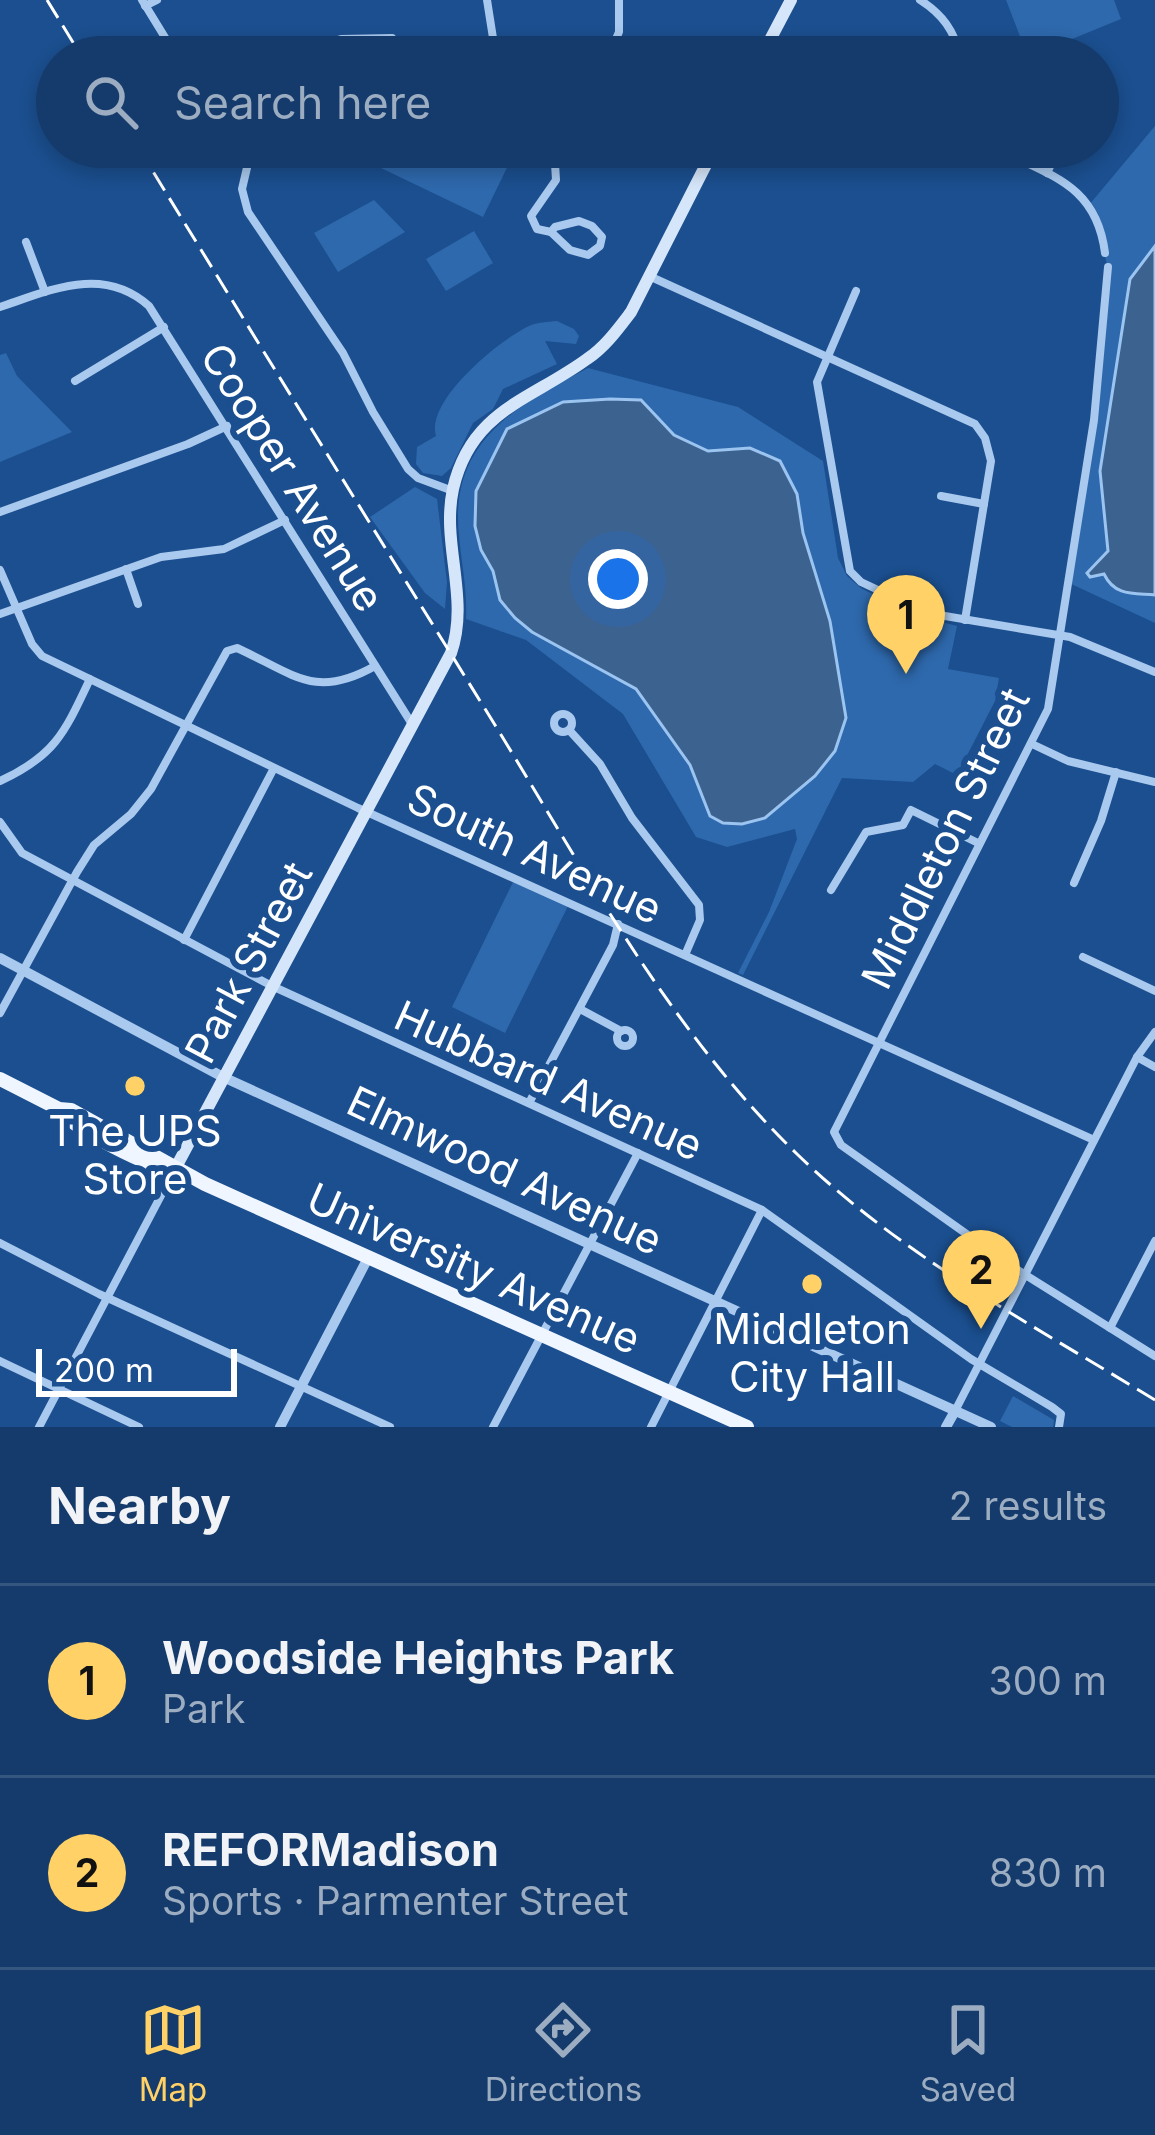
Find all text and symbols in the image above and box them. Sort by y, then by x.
search box [36,36,1119,168]
icon: search [78,69,144,135]
text: Search here [174,75,431,130]
street label: Cooper Avenue [190,334,396,620]
your location [588,549,648,609]
pin: 1 [867,575,945,674]
street label: Middleton Street [850,679,1040,997]
street label: South Avenue [400,772,670,934]
street label: Park Street [174,853,322,1071]
street label: Hubbard Avenue [387,989,711,1171]
marker: The UPS Store [122,1073,148,1099]
street label: Elmwood Avenue [340,1075,670,1265]
place label: The UPS Store [48,1105,222,1204]
street label: University Avenue [300,1172,648,1364]
pin: 2 [942,1230,1020,1329]
marker: Middleton City Hall [799,1271,825,1297]
place label: Middleton City Hall [713,1303,911,1402]
scale bar [36,1343,237,1396]
text: 200 m [54,1350,154,1390]
text: Nearby [48,1475,231,1536]
text: 2 results [949,1482,1107,1529]
text: Woodside Heights Park [162,1630,674,1685]
text: 1 [79,1657,95,1704]
text: 300 m [989,1657,1107,1704]
text: Park [162,1685,246,1732]
text: REFORMadison [162,1822,499,1877]
text: 2 [75,1849,99,1896]
text: 830 m [989,1849,1107,1896]
text: Sports · Parmenter Street [162,1877,629,1924]
tab: Map [139,1997,207,2109]
tab: Directions [485,1997,642,2109]
tab: Saved [920,1997,1016,2109]

